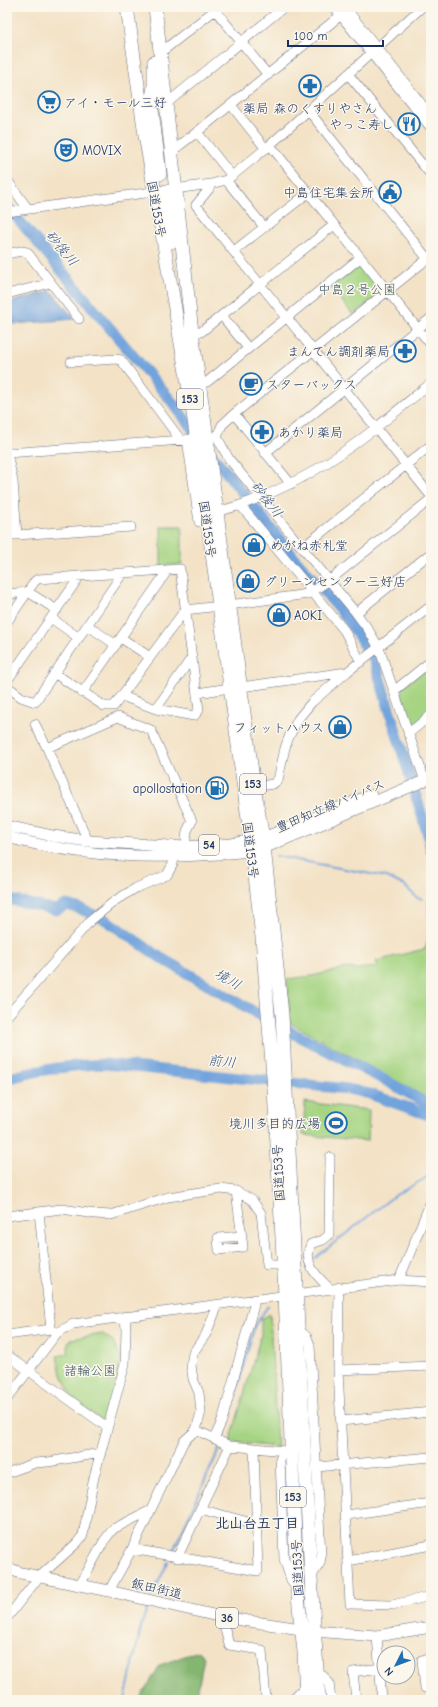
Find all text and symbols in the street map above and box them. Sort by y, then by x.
scale bar [288,22,383,48]
text: 100 m [294,29,327,43]
pharmacy icon: 薬局 森のくすりやさん [297,73,323,99]
supermarket icon: アイ・モール三好 [36,89,62,115]
place label: アイ・モール三好 [64,95,166,110]
place label: 薬局 森のくすりやさん [243,101,377,116]
restaurant icon: やっこ寿し [396,111,422,137]
place label: やっこ寿し [329,117,394,132]
theatre icon: MOVIX [53,137,79,163]
place label: MOVIX [82,143,122,158]
street label: 国道153号 [144,179,169,239]
public building icon: 中島住宅集会所 [377,179,403,205]
place label: 中島住宅集会所 [283,185,374,200]
water label: 砂後川 [42,227,82,270]
park label: 中島２号公園 [318,282,396,297]
pharmacy icon: まんてん調剤薬局 [392,338,418,364]
place label: まんてん調剤薬局 [287,344,390,359]
cafe icon: スターバックス [238,371,264,397]
place label: スターバックス [266,377,357,392]
road number: 153 [177,389,203,409]
pharmacy icon: あかり薬局 [249,419,275,445]
place label: あかり薬局 [278,425,343,440]
water label: 砂後川 [247,478,286,521]
street label: 国道153号 [196,499,219,559]
shop icon: めがね赤札堂 [241,532,267,558]
place label: めがね赤札堂 [270,538,348,553]
shop icon: グリーンセンター三好店 [235,568,261,594]
place label: グリーンセンター三好店 [264,574,406,589]
shop icon: AOKI [266,602,292,628]
place label: AOKI [294,608,322,623]
shop icon: フィットハウス [327,714,353,740]
place label: フィットハウス [234,720,324,735]
road number: 153 [240,774,266,794]
fuel station icon: apollostation [204,775,230,801]
street label: 豊田知立線バイパス [274,776,387,835]
place label: apollostation [133,781,202,796]
street label: 国道153号 [240,820,261,880]
road number: 54 [199,835,219,855]
water label: 境川 [211,965,244,994]
water label: 前川 [207,1052,237,1071]
sports icon: 境川多目的広場 [323,1110,349,1136]
place label: 境川多目的広場 [229,1116,320,1131]
street label: 国道153号 [269,1144,288,1202]
park label: 諸輪公園 [64,1363,116,1378]
road number: 153 [280,1487,306,1507]
district label: 北山台五丁目 [215,1515,299,1532]
street label: 国道153号 [288,1539,307,1597]
street label: 飯田街道 [130,1575,184,1602]
road number: 36 [216,1608,238,1628]
north arrow [376,1645,416,1685]
text: N [382,1664,396,1678]

